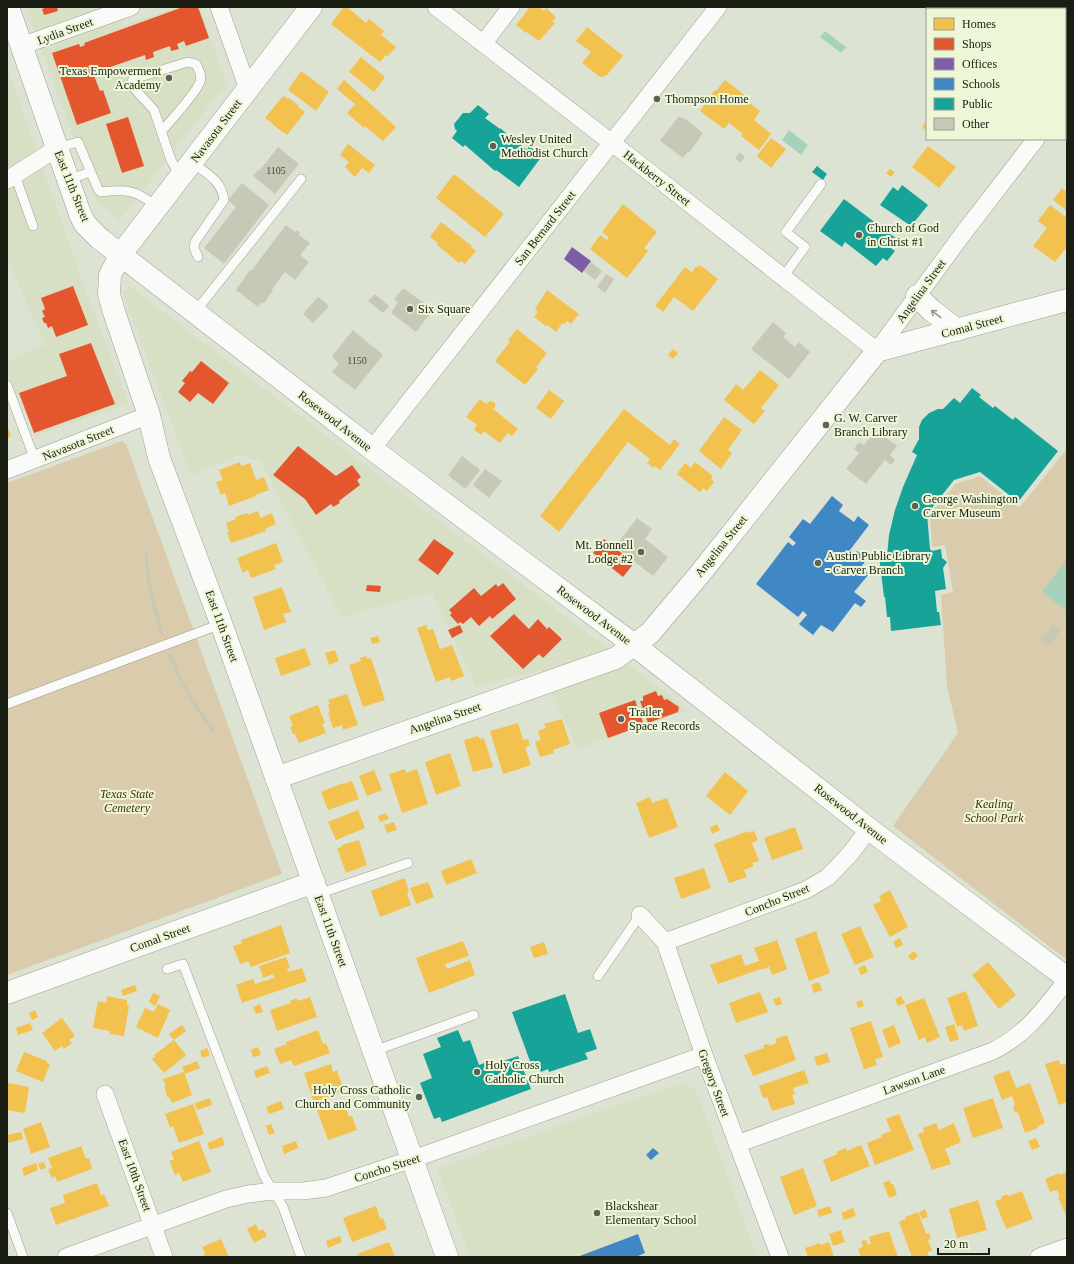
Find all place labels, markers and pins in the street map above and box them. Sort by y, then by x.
place label: Texas Empowerment Academy [60,64,162,92]
marker: Texas Empowerment Academy [164,73,174,83]
place label: Thompson Home [665,92,749,106]
marker: Thompson Home [652,94,662,104]
place label: Wesley United Methodist Church [501,132,588,160]
marker: Wesley United Methodist Church [488,141,498,151]
place label: Church of God in Christ #1 [867,221,939,249]
marker: Church of God in Christ #1 [854,230,864,240]
place label: Six Square [418,302,470,316]
marker: Six Square [405,304,415,314]
place label: G. W. Carver Branch Library [834,411,908,439]
marker: G. W. Carver Branch Library [821,420,831,430]
place label: George Washington Carver Museum [923,492,1018,520]
marker: George Washington Carver Museum [910,501,920,511]
place label: Mt. Bonnell Lodge #2 [575,538,634,566]
marker: Mt. Bonnell Lodge #2 [636,547,646,557]
place label: Austin Public Library - Carver Branch [826,549,931,577]
marker: Austin Public Library - Carver Branch [813,558,823,568]
place label: Trailer Space Records [629,705,700,733]
marker: Trailer Space Records [616,714,626,724]
place label: Holy Cross Catholic Church [485,1058,564,1086]
marker: Holy Cross Catholic Church [472,1067,482,1077]
place label: Holy Cross Catholic Church and Community [295,1083,411,1111]
marker: Holy Cross Catholic Church and Community [414,1092,424,1102]
place label: Blackshear Elementary School [605,1199,697,1227]
marker: Blackshear Elementary School [592,1208,602,1218]

